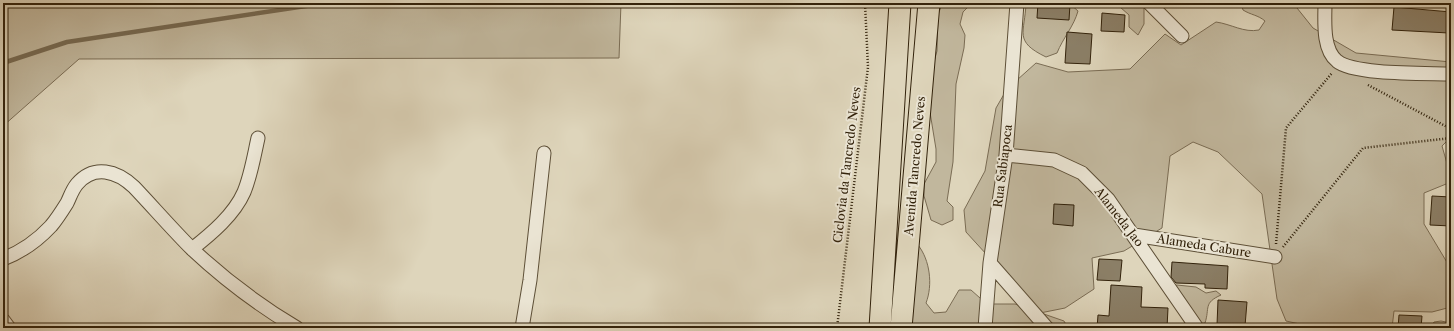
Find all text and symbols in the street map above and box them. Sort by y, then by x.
street label: Ciclovia da Tancredo Neves [829,86,864,244]
street label: Avenida Tancredo Neves [901,95,928,237]
street label: Rua Sabiapoca [990,123,1015,208]
street label: Alameda Jao [1091,183,1147,249]
street label: Alameda Cabure [1155,230,1253,260]

